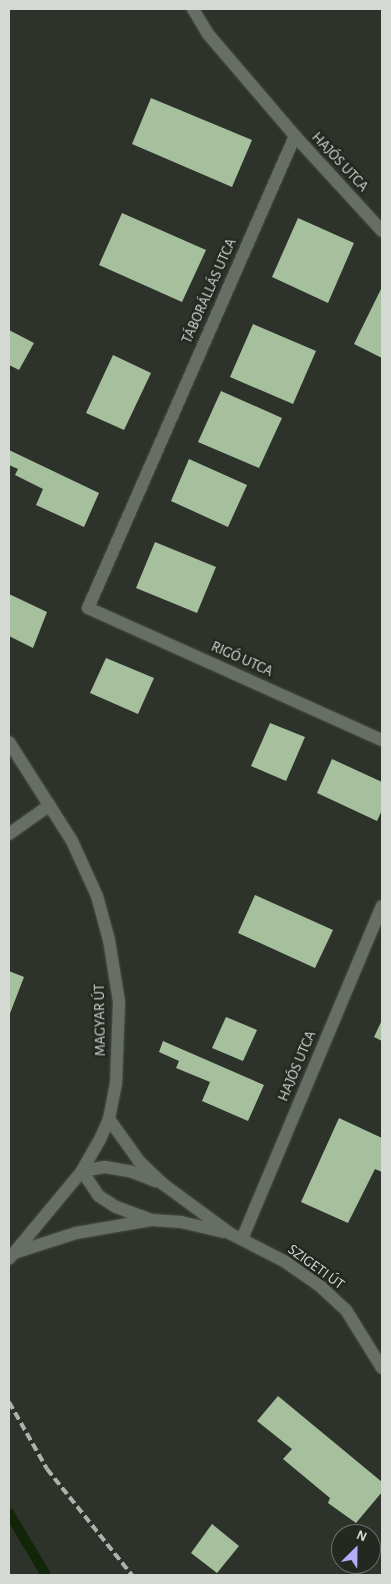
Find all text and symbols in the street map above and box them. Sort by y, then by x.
street label: HAJÓS UTCA [308,128,372,196]
street label: TÁBORÁLLÁS UTCA [178,236,240,346]
street label: RIGÓ UTCA [208,637,276,681]
street label: MAGYAR ÚT [90,983,110,1057]
street label: HAJÓS UTCA [274,1028,320,1104]
street label: SZIGETI ÚT [284,1240,348,1294]
north arrow [331,1524,381,1574]
text: N [354,1528,369,1544]

